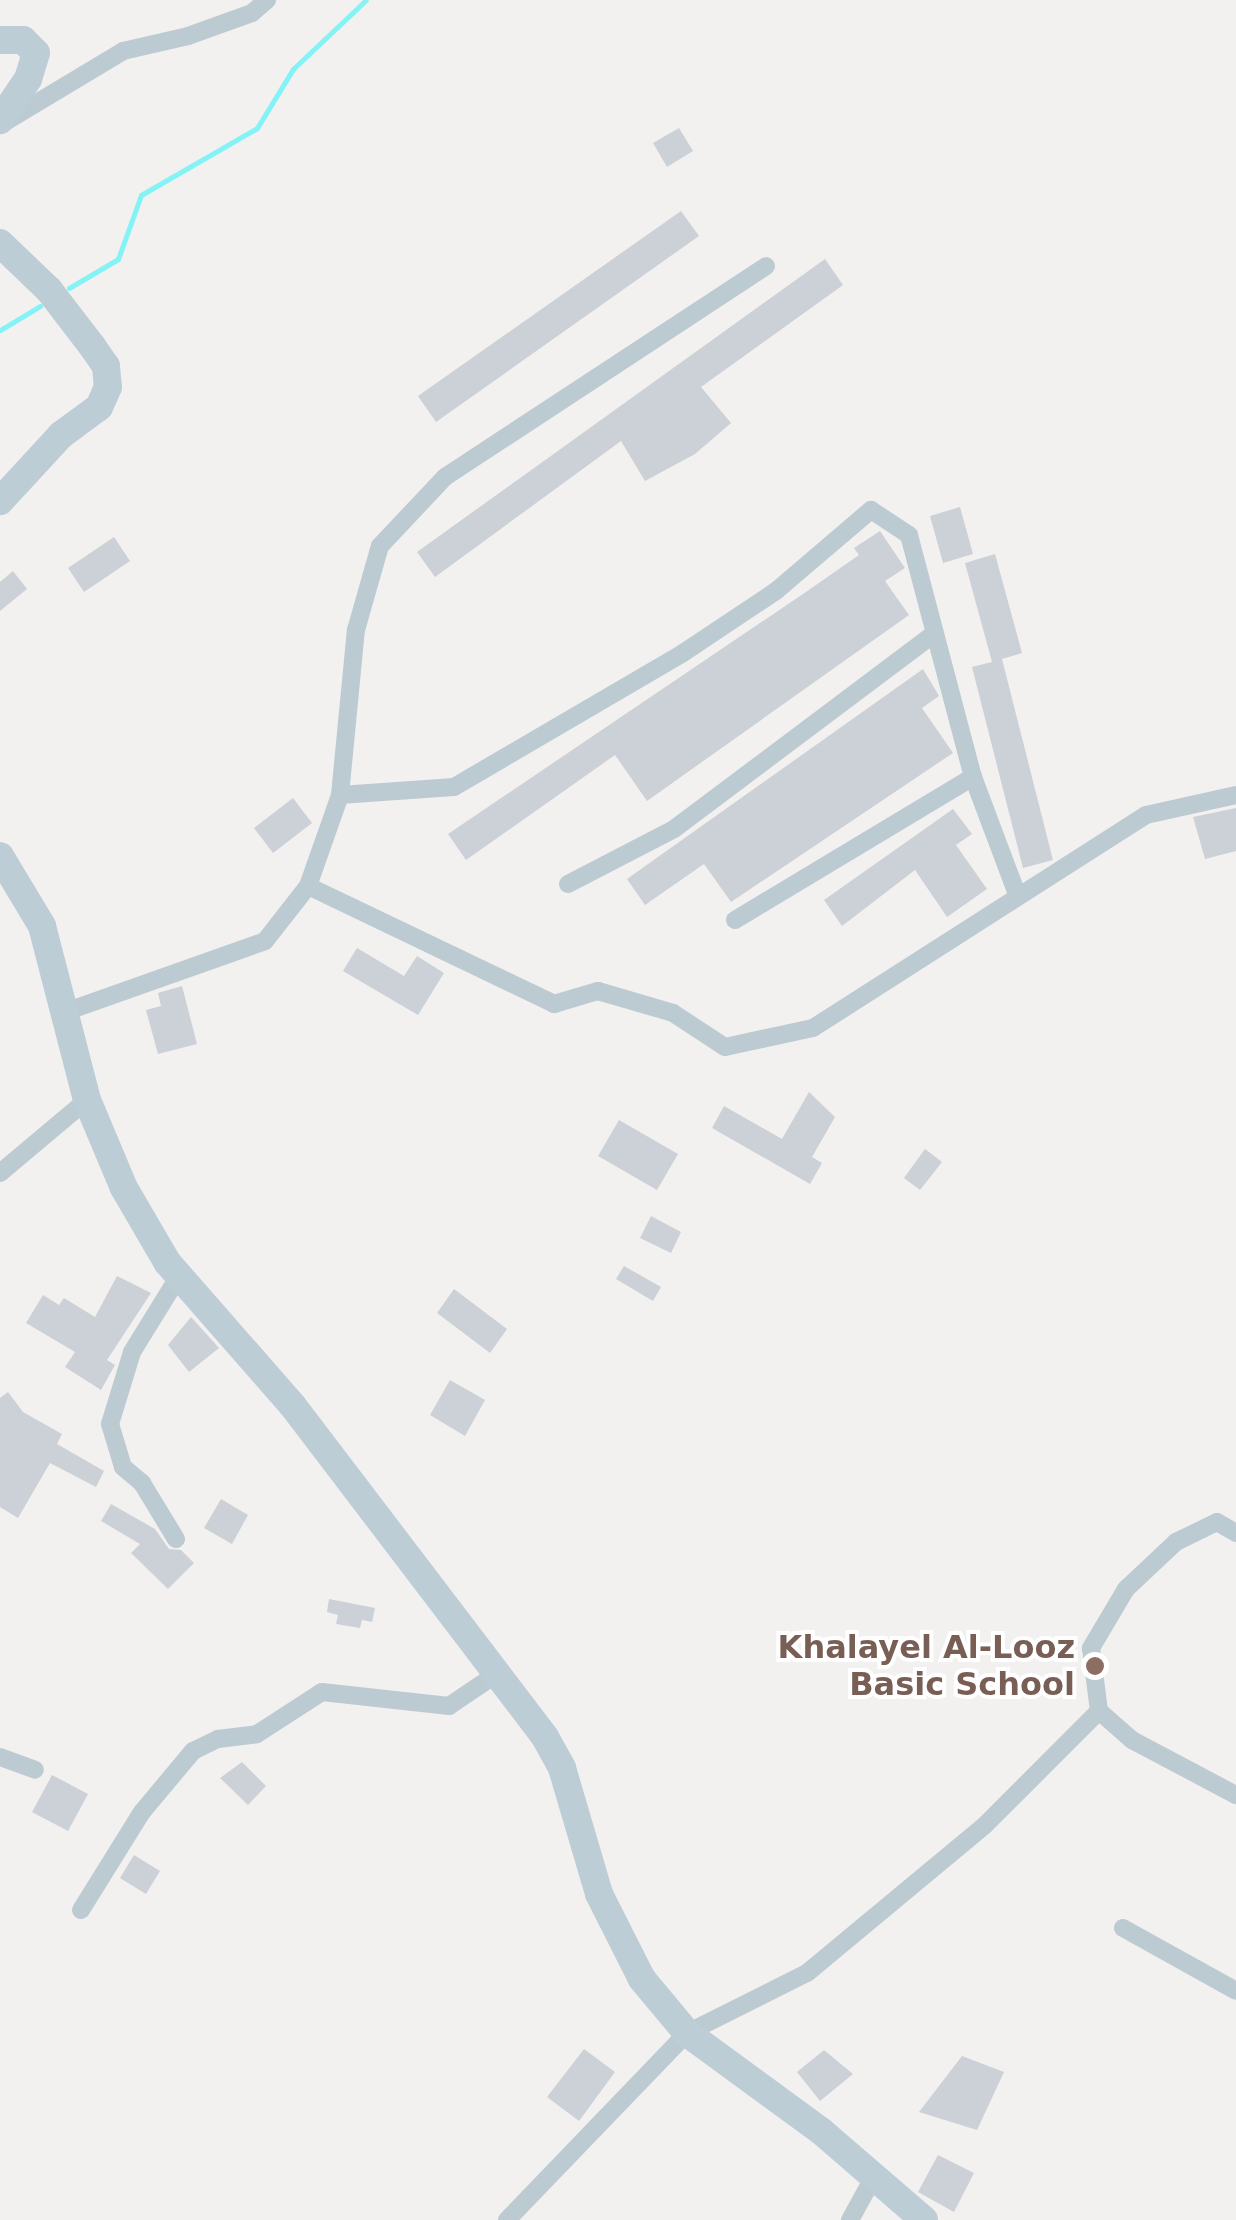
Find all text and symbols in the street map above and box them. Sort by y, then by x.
place label: Khalayel Al-Looz Basic School [778,1629,1075,1704]
marker: Khalayel Al-Looz Basic School [1084,1655,1106,1677]

